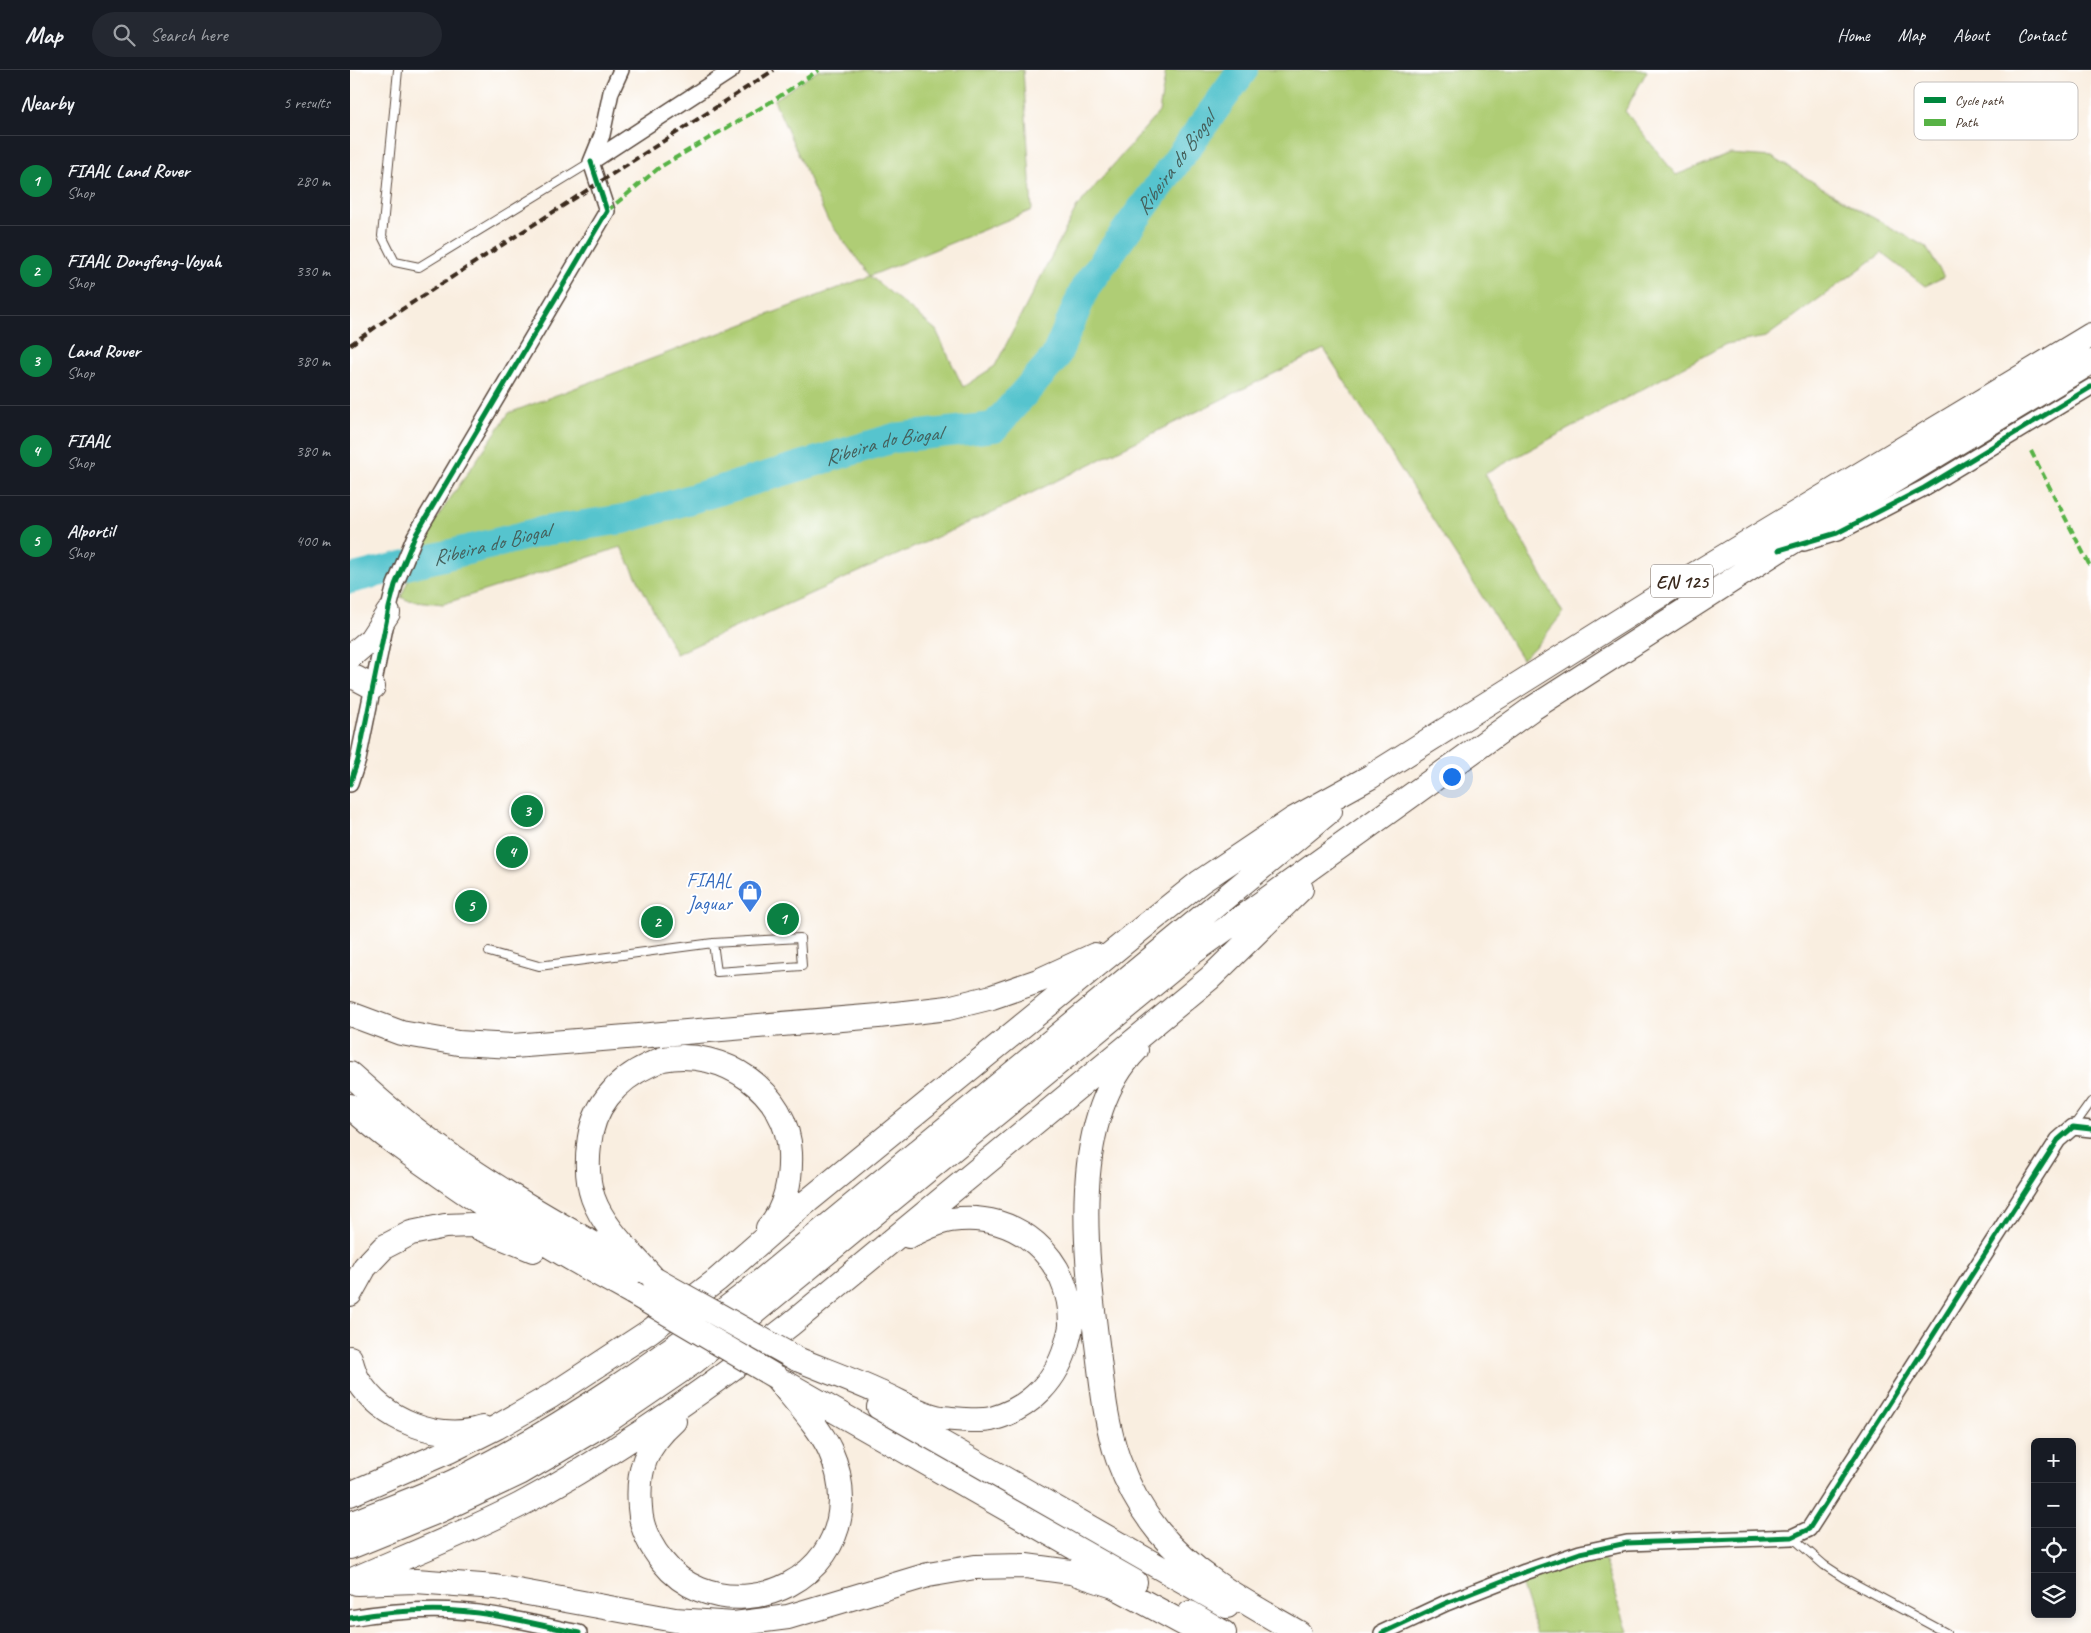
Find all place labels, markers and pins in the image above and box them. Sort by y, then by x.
pin: 3 [511,792,543,830]
pin: 4 [496,833,528,871]
place label: FIAAL Jaguar [686,868,734,916]
shop icon: FIAAL Jaguar [737,879,763,913]
pin: 5 [455,887,487,925]
pin: 1 [767,900,799,938]
pin: 2 [641,903,673,941]

